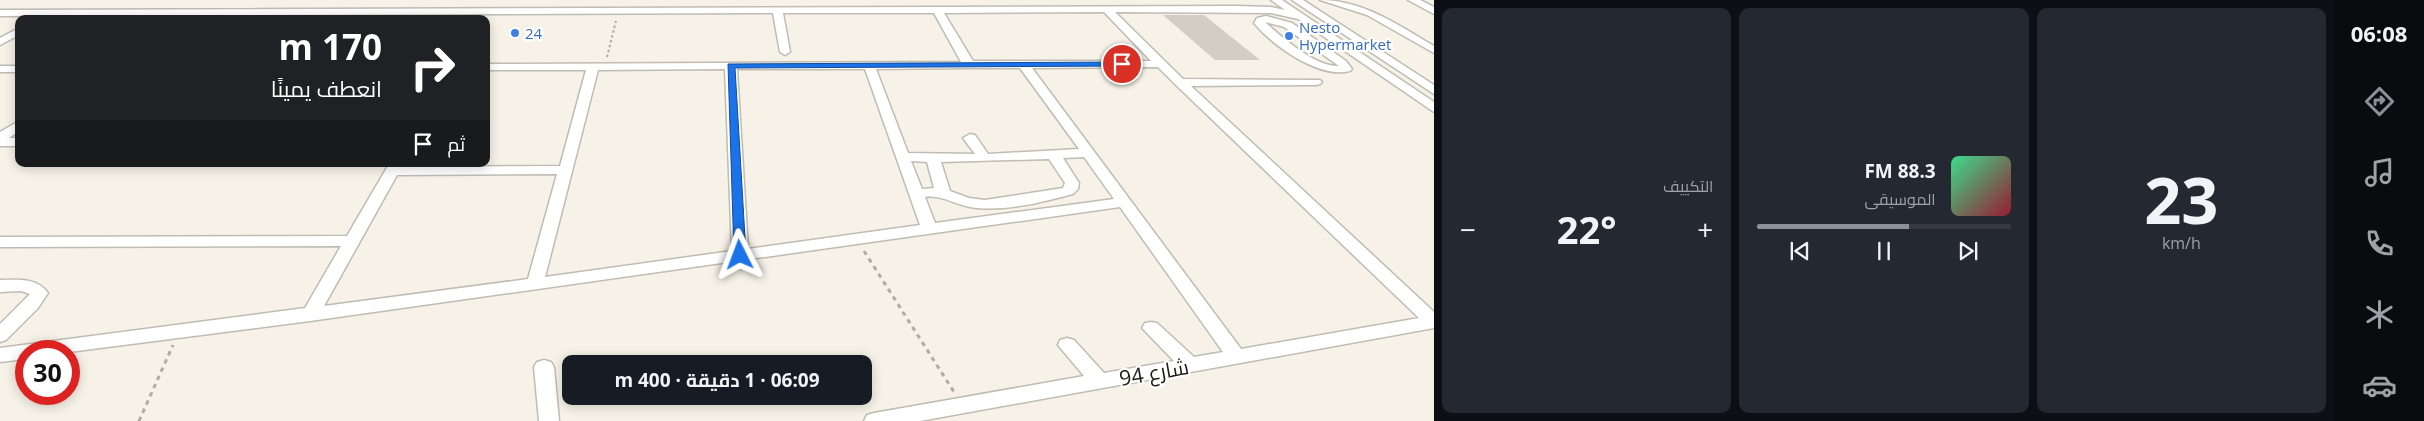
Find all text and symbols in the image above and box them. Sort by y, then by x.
place label: Nesto Hypermarket [1299,17,1391,54]
text: 06:08 [2351,18,2407,48]
text: 170 m [278,23,382,70]
place label: 24 [525,23,543,43]
marker: 24 [509,27,521,39]
marker: Nesto Hypermarket [1283,30,1295,42]
icon: right [400,35,465,100]
pin [1101,43,1143,85]
icon: arrive [1108,50,1136,78]
text: انعطف يمينًا [271,73,382,103]
icon: directions [2362,84,2397,119]
icon: arrive [409,130,437,158]
text: ثم [447,131,465,157]
text: 23 [2144,155,2219,243]
icon: music [2362,155,2397,190]
text: 88.3 FM [1864,158,1936,184]
text: التكييف [1663,175,1713,197]
text: الموسيقى [1865,188,1936,210]
text: 22° [1557,203,1617,255]
text: − [1460,210,1476,248]
text: + [1697,210,1713,248]
icon: phone [2362,226,2397,261]
position arrow [713,228,765,280]
text: km/h [2162,232,2201,254]
icon: previous [1786,237,1814,265]
icon: pause [1870,237,1898,265]
icon: next [1954,237,1982,265]
icon: climate [2362,297,2397,332]
speed limit sign: 30 [15,340,80,405]
street label: شارع 94 [1117,352,1191,393]
text: 06:09 · 1 دقيقة · 400 m [614,367,820,393]
icon: car [2362,368,2397,403]

